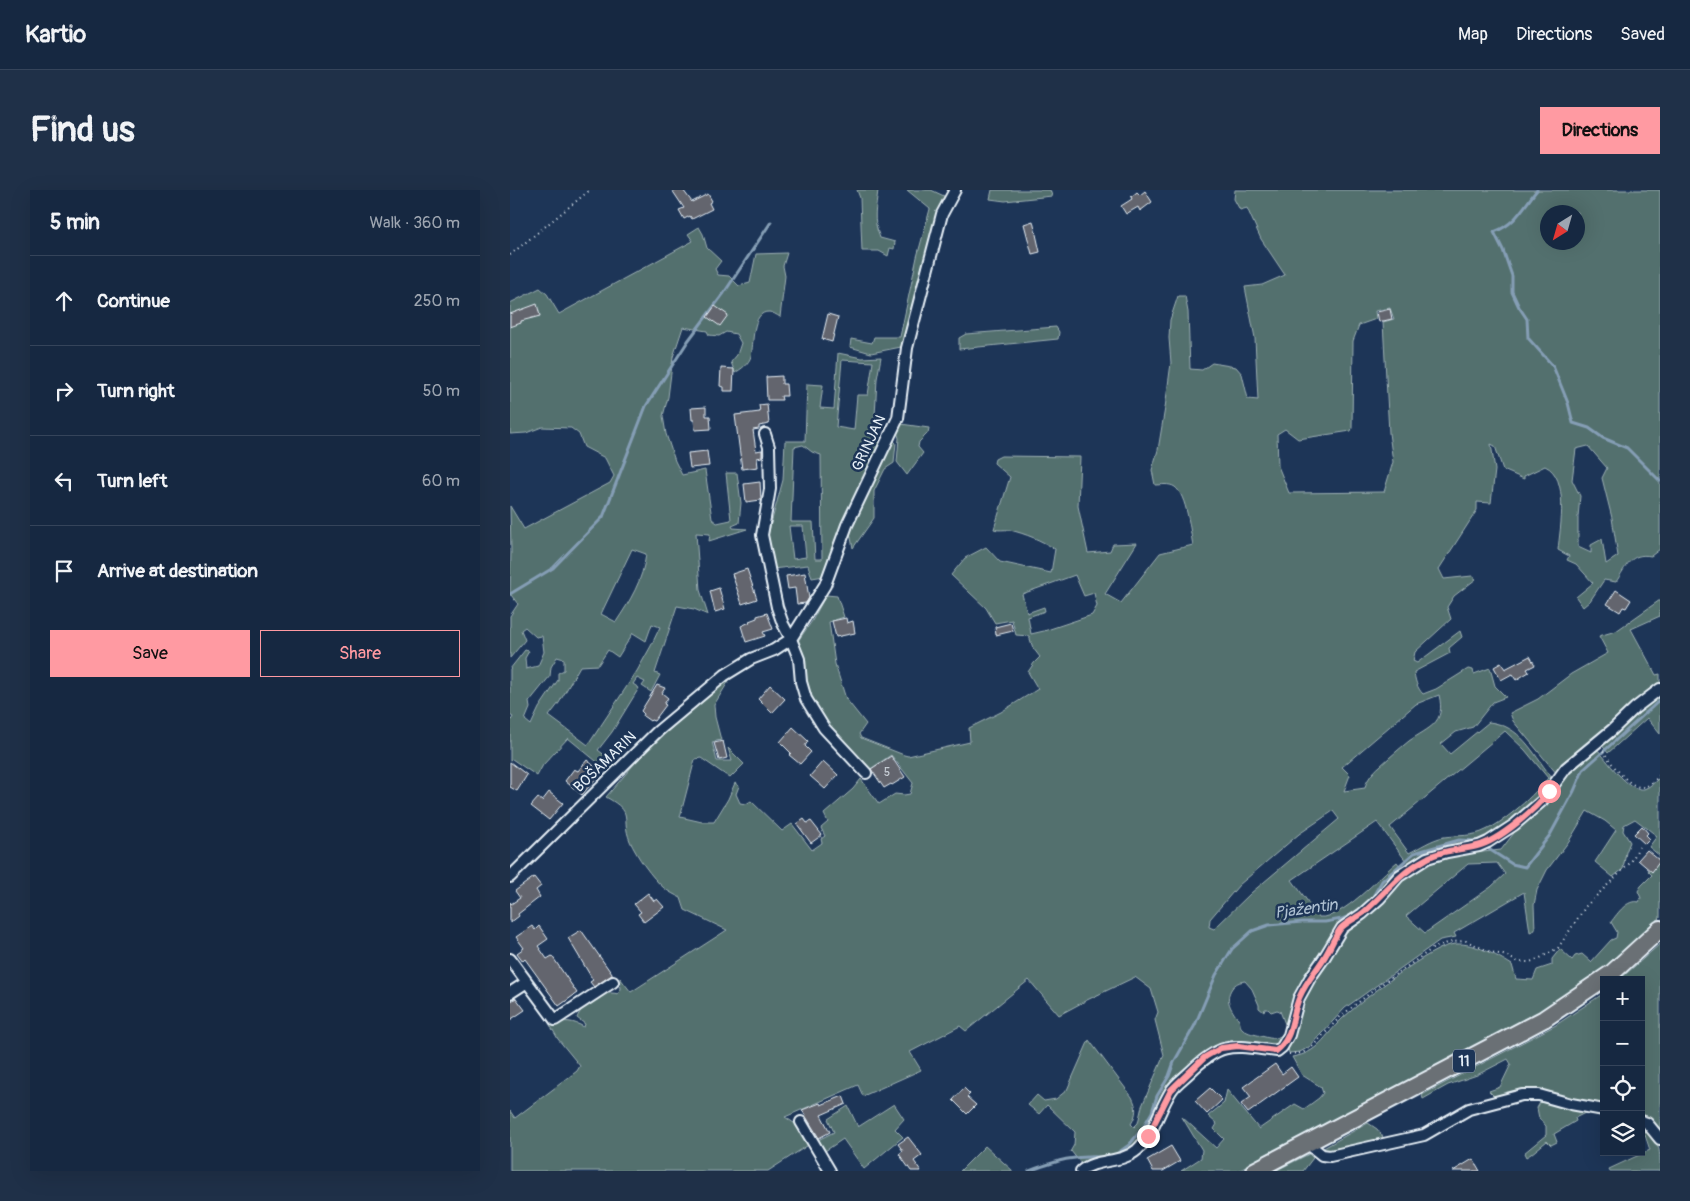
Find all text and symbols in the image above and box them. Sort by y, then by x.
text: Kartio [25,20,86,49]
text: Map [1458,23,1488,46]
text: Directions [1516,23,1592,46]
text: Saved [1620,23,1665,46]
button: Directions [1540,107,1660,154]
text: Find us [30,108,135,152]
north arrow [1540,205,1585,250]
text: 5 min [50,209,100,236]
text: Walk · 360 m [369,213,460,233]
icon: ahead [50,287,78,315]
text: Continue [97,289,170,313]
text: 250 m [414,291,460,311]
icon: right [50,377,78,405]
text: Turn right [97,379,175,403]
text: 50 m [423,381,460,401]
street label: GRINJAN [848,412,890,474]
icon: left [50,467,78,495]
text: Turn left [97,469,167,493]
text: 60 m [422,471,460,491]
icon: arrive [50,557,78,585]
text: Arrive at destination [97,559,258,583]
button: Save [50,630,250,677]
button: Share [260,630,460,677]
street label: BOŠAMARIN [570,727,640,797]
house number: 5 [884,765,890,780]
route start [1538,780,1561,803]
water label: Pjažentin [1273,895,1339,923]
map controls [1600,976,1645,1156]
button: + [1600,976,1645,1021]
button: − [1600,1021,1645,1066]
road number: 11 [1453,1049,1475,1072]
button: locate [1600,1066,1645,1111]
button: layers [1600,1111,1645,1156]
route end [1137,1125,1160,1148]

